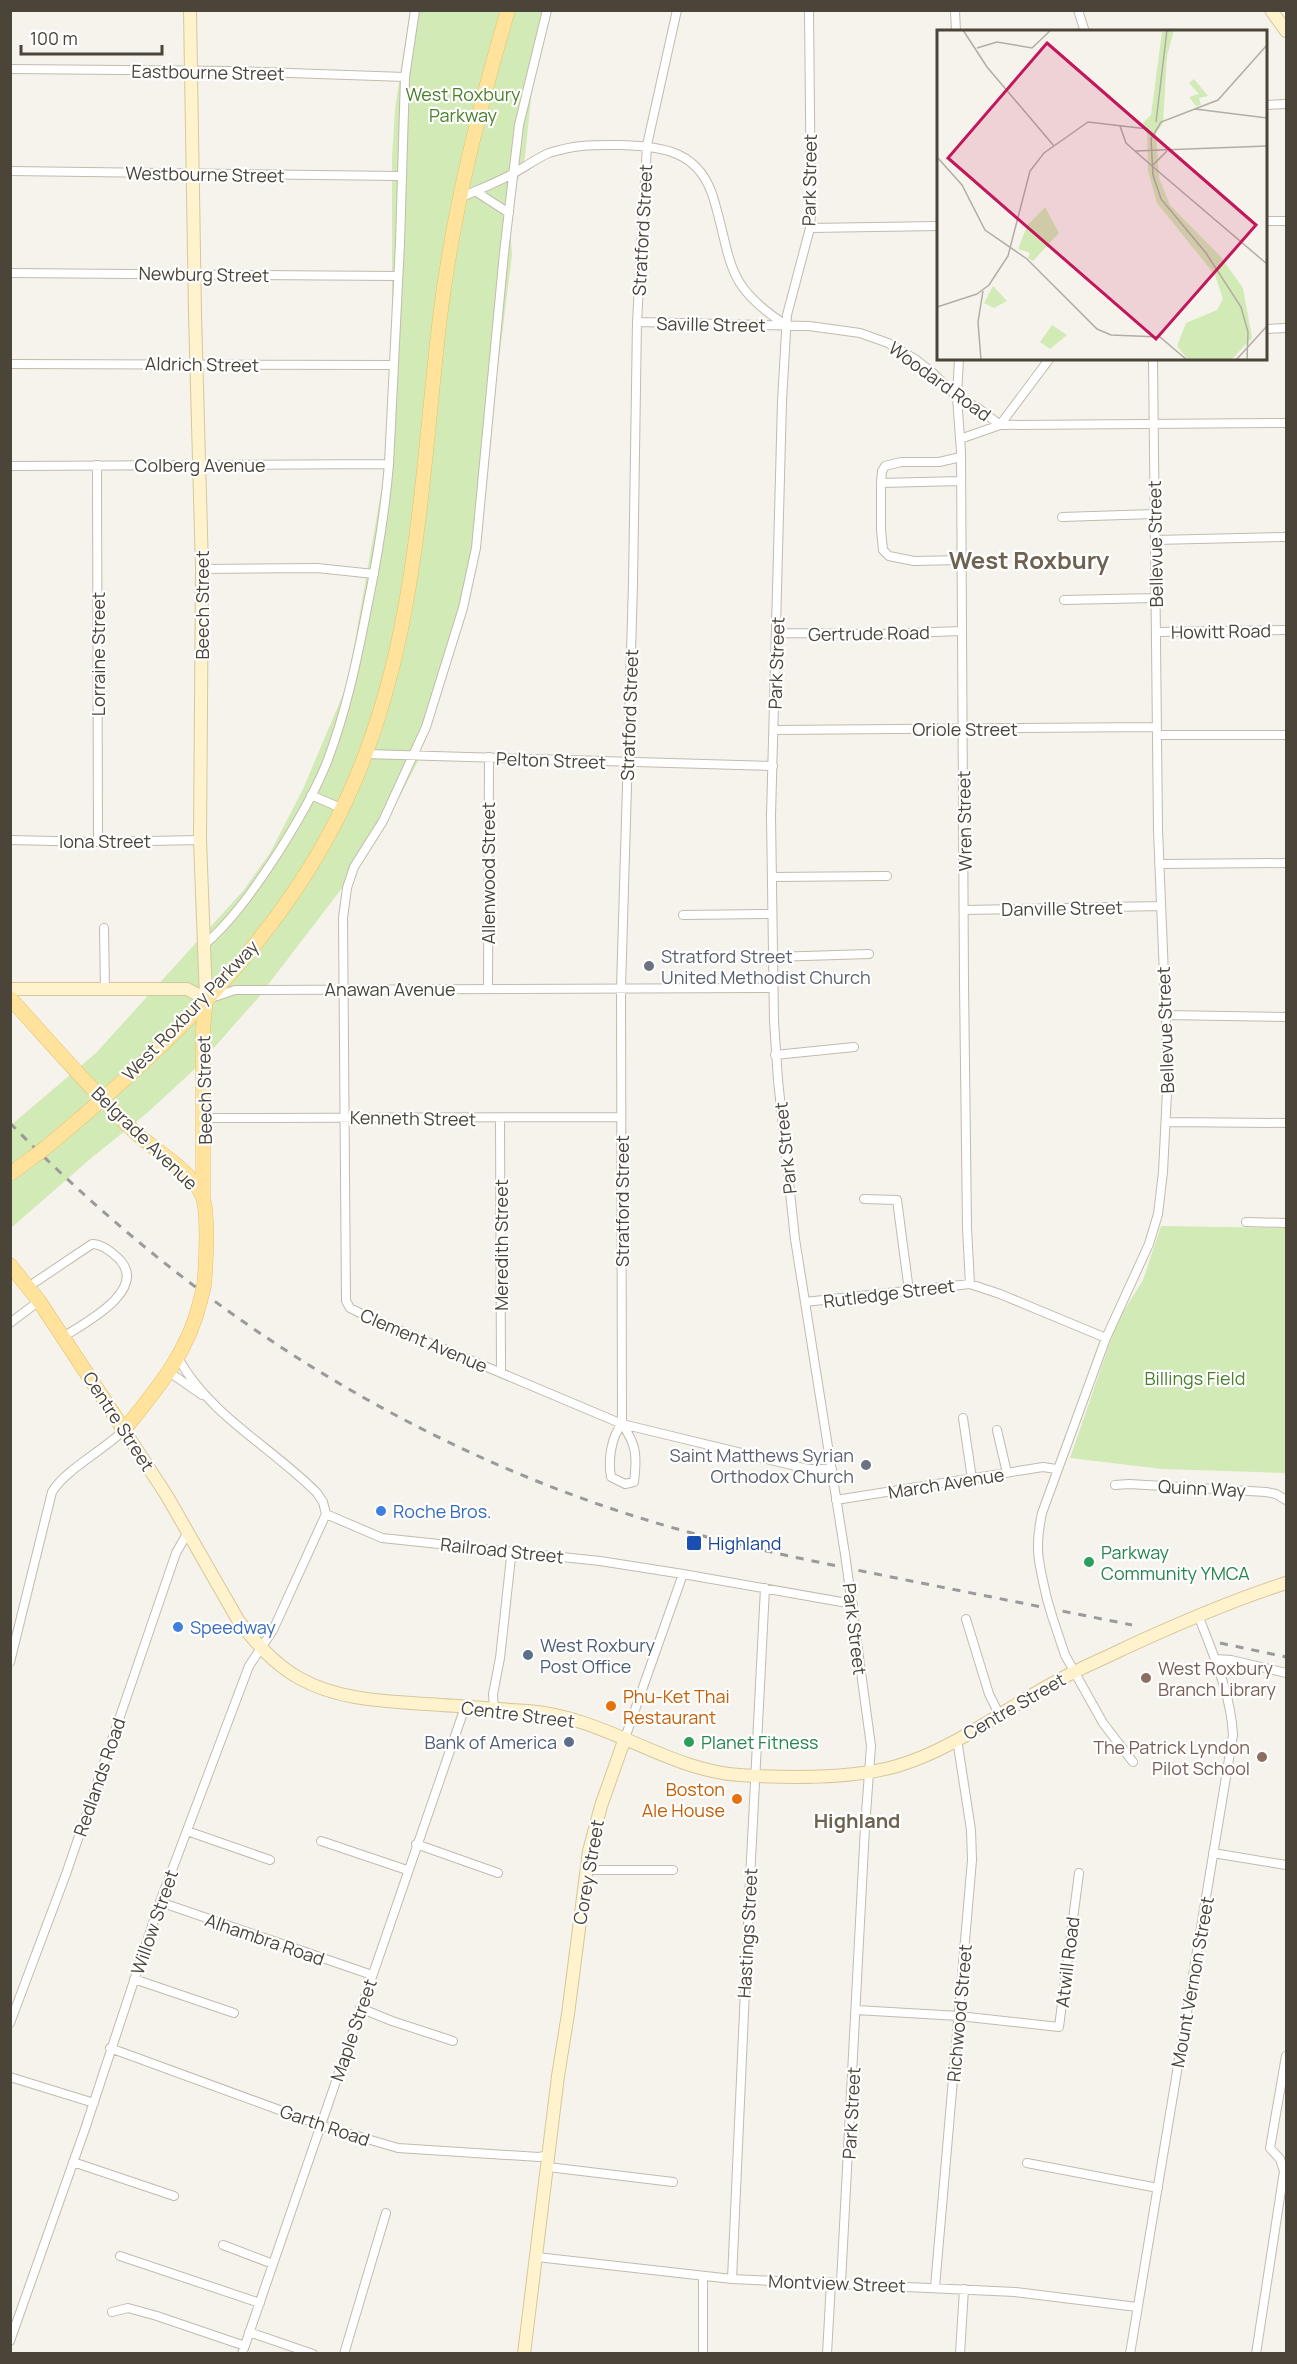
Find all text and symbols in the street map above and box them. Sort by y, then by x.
scale bar [21,18,162,56]
text: 100 m [30,26,78,50]
inset map [937,30,1267,360]
street label: Eastbourne Street [131,59,285,85]
park label: West Roxbury Parkway [405,82,521,127]
street label: Park Street [796,134,822,226]
street label: Westbourne Street [125,161,285,187]
street label: Stratford Street [627,164,657,296]
street label: Newburg Street [138,261,270,287]
street label: Saville Street [656,311,766,337]
street label: Woodard Road [884,336,996,426]
street label: Aldrich Street [145,351,259,377]
street label: Colberg Avenue [135,453,265,477]
street label: Bellevue Street [1142,480,1168,608]
district label: West Roxbury [949,543,1110,576]
street label: Beech Street [190,550,214,660]
street label: Lorraine Street [86,592,110,716]
street label: Park Street [762,616,790,710]
street label: Howitt Road [1171,618,1271,644]
street label: Gertrude Road [808,620,930,646]
street label: Stratford Street [615,649,643,781]
street label: Oriole Street [912,717,1018,741]
street label: Pelton Street [496,746,606,774]
street label: Wren Street [951,771,977,871]
street label: Allenwood Street [476,802,500,944]
street label: Iona Street [59,829,151,853]
street label: Danville Street [1001,895,1123,921]
street label: West Roxbury Parkway [116,934,264,1086]
place label: Stratford Street United Methodist Church [661,944,871,989]
marker: Stratford Street United Methodist Church [642,959,656,973]
street label: Bellevue Street [1151,966,1179,1094]
street label: Anawan Avenue [325,977,455,1001]
street label: Beech Street [191,1035,217,1145]
street label: Belgrade Avenue [87,1081,203,1195]
street label: Park Street [768,1101,802,1195]
street label: Kenneth Street [350,1105,476,1131]
street label: Stratford Street [610,1135,634,1267]
street label: Meredith Street [489,1179,513,1311]
street label: Rutledge Street [822,1273,956,1313]
street label: Clement Avenue [357,1302,491,1378]
park label: Billings Field [1145,1366,1245,1390]
street label: Centre Street [78,1367,160,1475]
place label: Saint Matthews Syrian Orthodox Church [670,1443,854,1488]
marker: Saint Matthews Syrian Orthodox Church [859,1458,873,1472]
street label: March Avenue [886,1462,1006,1504]
street label: Quinn Way [1157,1474,1247,1502]
place label: Roche Bros. [393,1499,492,1523]
marker: Roche Bros. [374,1504,388,1518]
place label: Highland [708,1531,781,1555]
street label: Railroad Street [439,1532,565,1568]
marker: Highland [685,1534,703,1552]
place label: Parkway Community YMCA [1101,1540,1250,1585]
marker: Parkway Community YMCA [1082,1555,1096,1569]
street label: Park Street [837,1582,873,1676]
place label: Speedway [190,1615,276,1639]
marker: Speedway [171,1620,185,1634]
place label: West Roxbury Post Office [540,1633,656,1678]
marker: West Roxbury Post Office [521,1648,535,1662]
place label: West Roxbury Branch Library [1158,1656,1277,1701]
street label: Centre Street [958,1667,1070,1745]
marker: West Roxbury Branch Library [1139,1671,1153,1685]
place label: Phu-Ket Thai Restaurant [623,1684,730,1729]
street label: Centre Street [460,1695,576,1733]
marker: Phu-Ket Thai Restaurant [604,1699,618,1713]
street label: Redlands Road [68,1715,130,1839]
place label: Bank of America [424,1730,557,1754]
place label: Planet Fitness [701,1730,819,1754]
marker: Bank of America [562,1735,576,1749]
marker: Planet Fitness [682,1735,696,1749]
place label: The Patrick Lyndon Pilot School [1093,1735,1250,1780]
marker: The Patrick Lyndon Pilot School [1255,1750,1269,1764]
place label: Boston Ale House [642,1777,725,1822]
marker: Boston Ale House [730,1792,744,1806]
district label: Highland [814,1807,900,1834]
street label: Corey Street [567,1818,609,1926]
street label: Willow Street [125,1866,183,1978]
street label: Hastings Street [732,1867,762,1999]
street label: Mount Vernon Street [1165,1895,1219,2069]
street label: Alhambra Road [202,1907,328,1971]
street label: Atwill Road [1050,1915,1084,2009]
street label: Richwood Street [941,1943,977,2083]
street label: Maple Street [324,1976,382,2084]
street label: Park Street [837,2066,865,2160]
street label: Garth Road [277,2098,373,2152]
street label: Montview Street [768,2269,906,2297]

